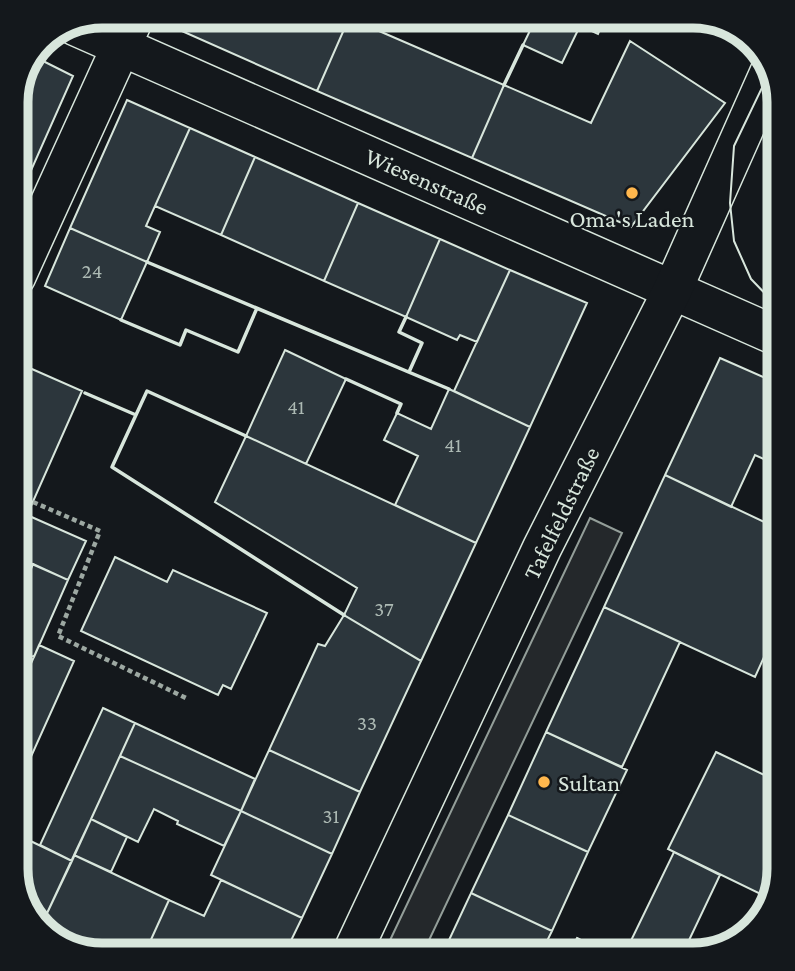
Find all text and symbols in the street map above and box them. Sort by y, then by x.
street label: Wiesenstraße [361,142,493,220]
marker: Oma's Laden [624,185,640,201]
place label: Oma's Laden [569,205,695,232]
house number: 24 [82,259,102,283]
house number: 41 [287,395,305,419]
house number: 41 [444,433,462,457]
street label: Tafelfeldstraße [517,442,605,584]
house number: 37 [374,597,394,621]
house number: 33 [357,711,377,735]
place label: Sultan [558,769,620,796]
marker: Sultan [536,774,552,790]
house number: 31 [323,804,339,828]

